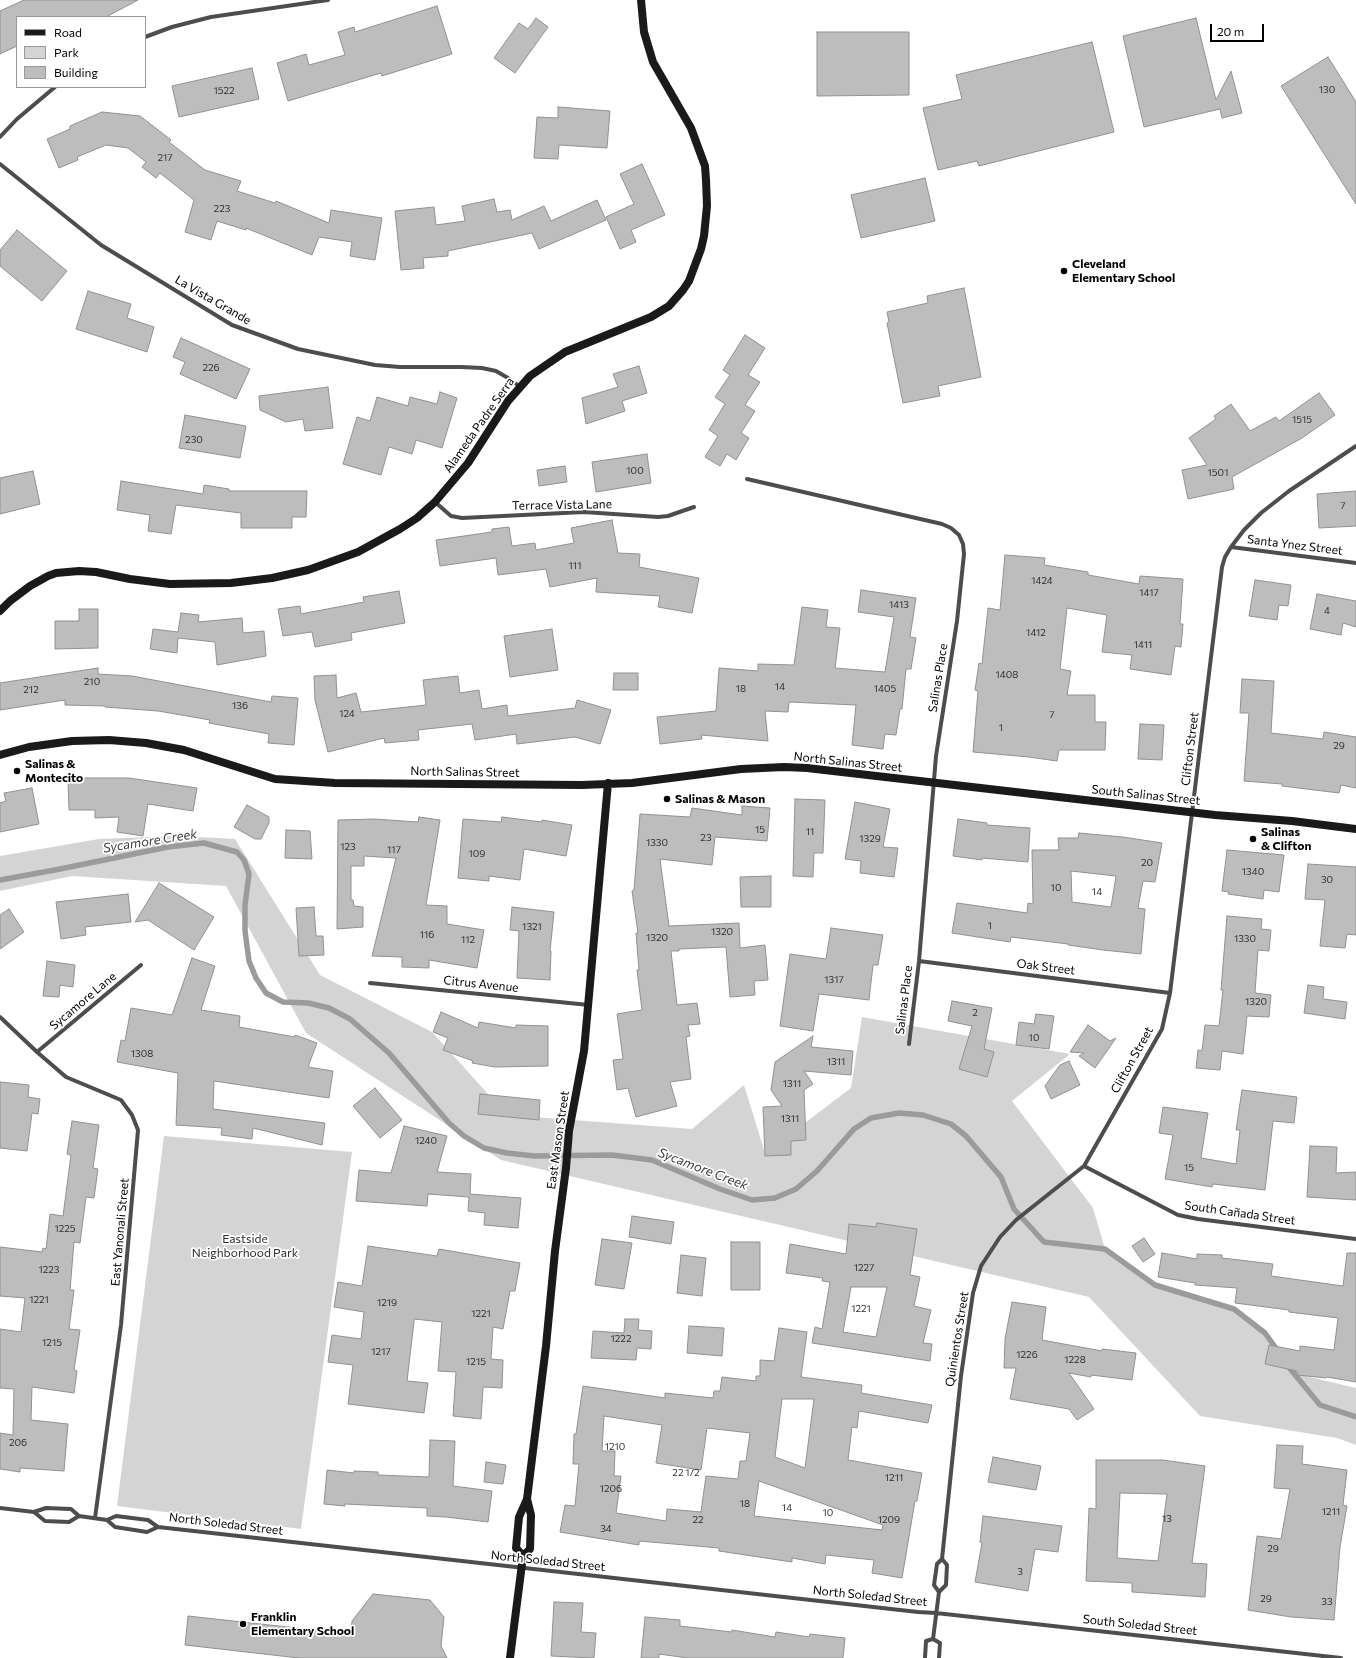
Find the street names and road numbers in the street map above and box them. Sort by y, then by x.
street label: La Vista Grande [172,272,254,328]
street label: Alameda Padre Serra [441,375,517,475]
street label: Terrace Vista Lane [512,497,612,513]
street label: Santa Ynez Street [1246,532,1344,558]
street label: Salinas Place [925,643,951,713]
street label: Clifton Street [1178,711,1202,787]
street label: North Salinas Street [793,749,903,775]
street label: North Salinas Street [410,764,520,780]
street label: South Salinas Street [1091,782,1201,808]
street label: Oak Street [1016,956,1076,978]
street label: Salinas Place [893,965,915,1035]
street label: Sycamore Lane [47,969,119,1033]
street label: Citrus Avenue [443,973,519,995]
street label: Clifton Street [1108,1024,1156,1096]
street label: East Mason Street [544,1090,572,1190]
street label: East Yanonali Street [108,1177,132,1287]
street label: South Cañada Street [1184,1198,1296,1228]
street label: Quinientos Street [942,1290,972,1388]
street label: North Soledad Street [168,1510,284,1538]
street label: North Soledad Street [490,1548,606,1574]
street label: North Soledad Street [812,1583,928,1609]
street label: South Soledad Street [1082,1612,1198,1638]

